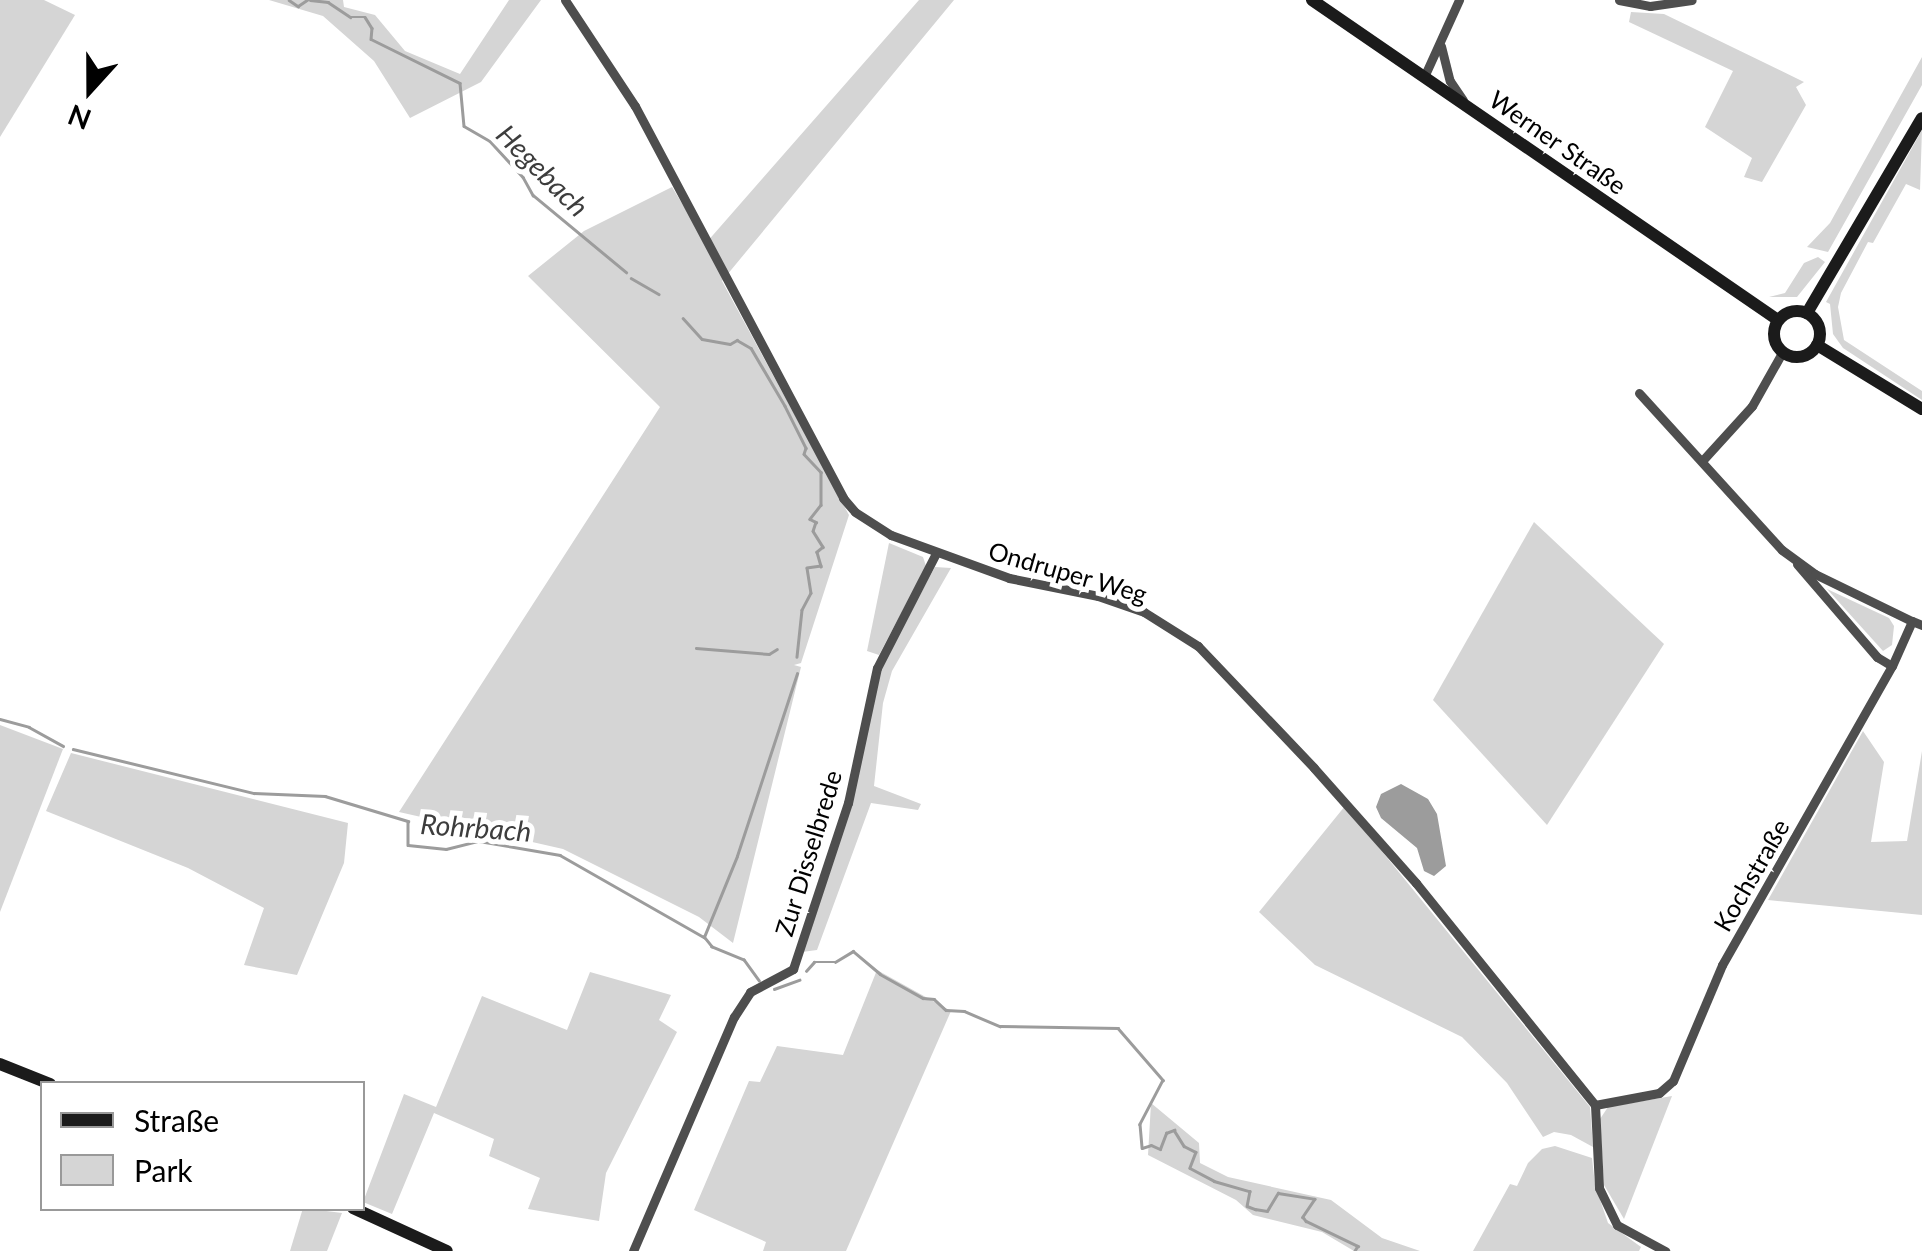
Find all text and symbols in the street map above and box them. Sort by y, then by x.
north arrow [40,40,140,140]
street label: Werner Straße [1484,84,1632,200]
text: N [63,98,95,138]
water label: Hegebach [490,117,596,223]
street label: Ondruper Weg [985,535,1151,609]
street label: Zur Disselbrede [768,766,848,940]
water label: Rohrbach [419,806,533,848]
street label: Kochstraße [1707,814,1795,936]
legend [40,1081,365,1211]
text: Straße [134,1102,219,1138]
text: Park [134,1152,193,1188]

